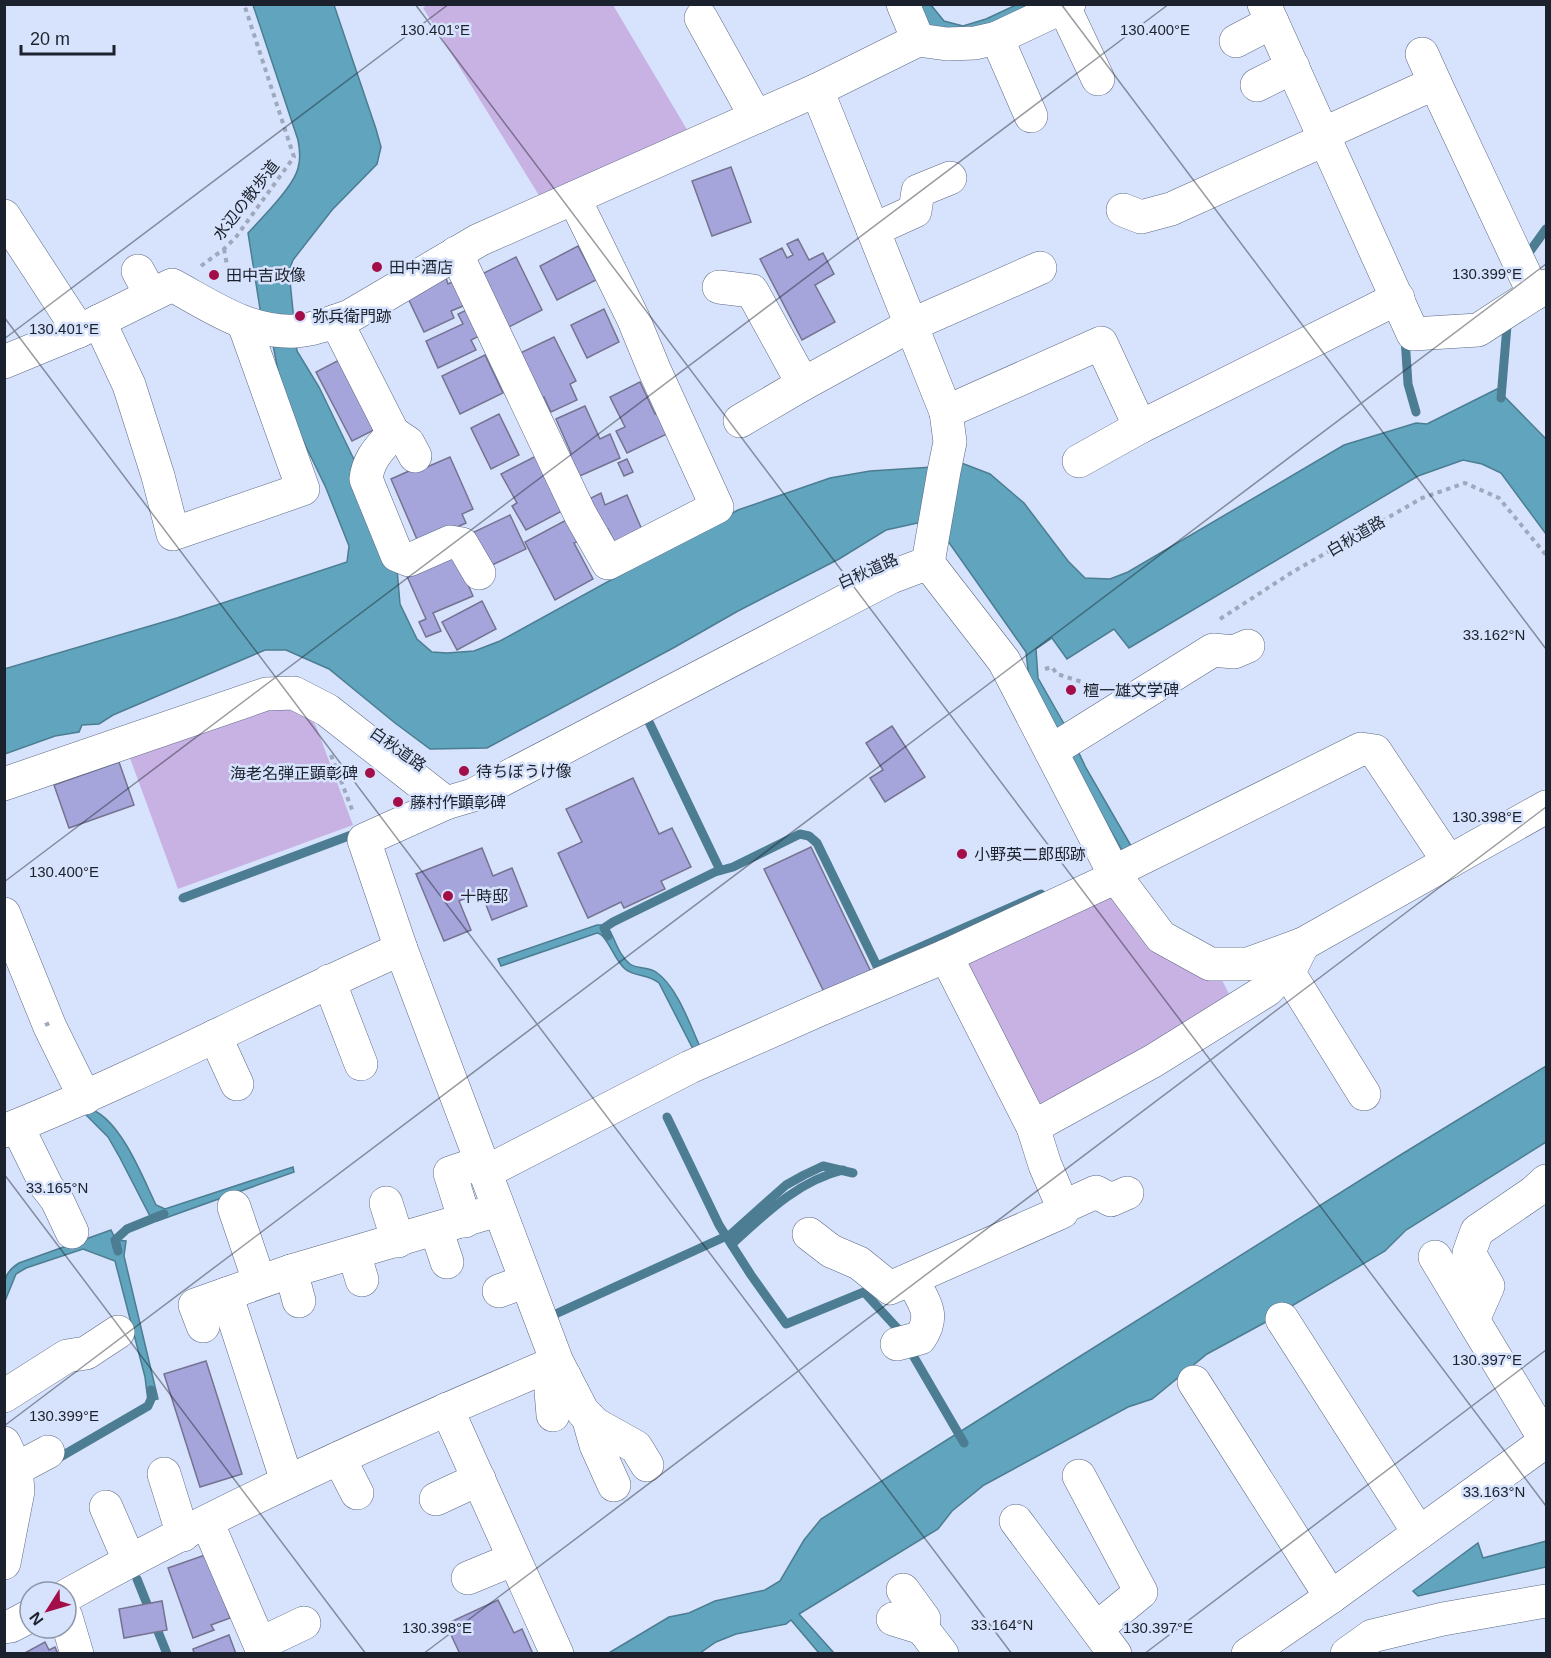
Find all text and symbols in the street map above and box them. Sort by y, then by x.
scale bar [21,18,114,56]
text: 130.401°E [400,21,470,38]
text: 130.400°E [1120,21,1190,38]
text: 20 m [30,29,70,49]
street label: 水辺の散歩道 [210,157,282,243]
place label: 田中酒店 [389,259,453,276]
marker: 田中酒店 [370,260,384,274]
text: 130.399°E [1452,265,1522,282]
place label: 田中吉政像 [226,267,306,284]
marker: 田中吉政像 [207,268,221,282]
place label: 弥兵衛門跡 [312,308,392,325]
marker: 弥兵衛門跡 [293,309,307,323]
text: 130.401°E [29,320,99,337]
street label: 白秋道路 [1324,513,1388,559]
street label: 白秋道路 [835,550,901,592]
text: 33.162°N [1463,626,1525,643]
place label: 檀一雄文学碑 [1083,682,1179,699]
marker: 檀一雄文学碑 [1064,683,1078,697]
street label: 白秋道路 [367,724,429,774]
place label: 待ちぼうけ像 [476,763,572,780]
marker: 待ちぼうけ像 [457,764,471,778]
place label: 海老名弾正顕彰碑 [230,765,358,782]
marker: 海老名弾正顕彰碑 [363,766,377,780]
place label: 藤村作顕彰碑 [410,794,506,811]
marker: 藤村作顕彰碑 [391,795,405,809]
text: 130.398°E [1452,808,1522,825]
place label: 小野英二郎邸跡 [974,846,1086,863]
marker: 小野英二郎邸跡 [955,847,969,861]
text: 130.400°E [29,863,99,880]
place label: 十時邸 [460,888,508,905]
marker: 十時邸 [441,889,455,903]
text: 33.165°N [26,1179,88,1196]
text: 130.397°E [1452,1351,1522,1368]
text: 130.399°E [29,1407,99,1424]
text: 33.163°N [1463,1483,1525,1500]
north arrow [18,1580,78,1640]
text: N [26,1609,47,1628]
text: 33.164°N [971,1616,1033,1633]
text: 130.398°E [402,1619,472,1636]
text: 130.397°E [1123,1619,1193,1636]

